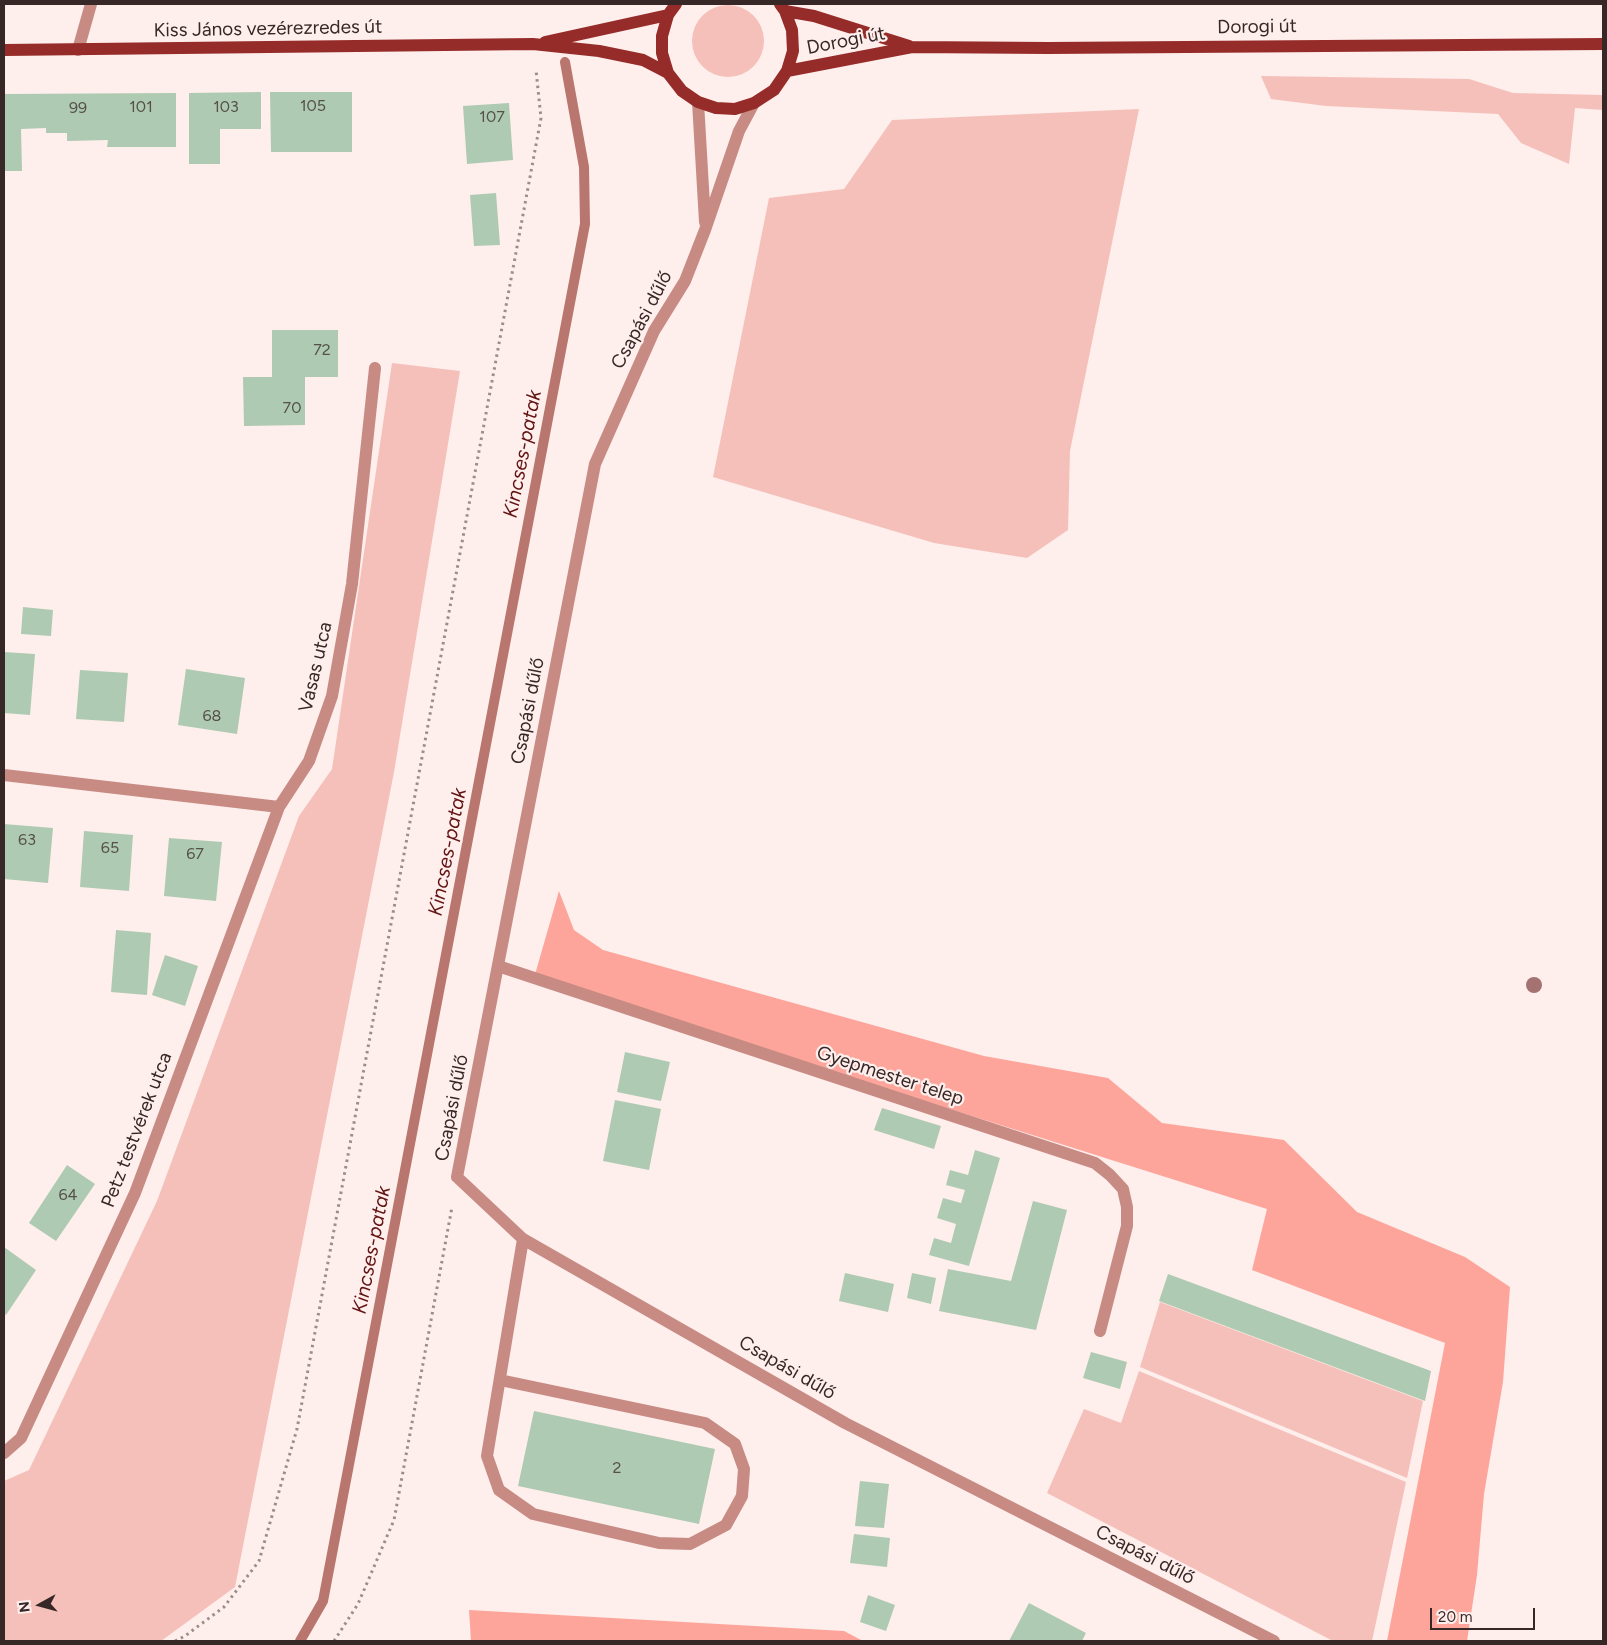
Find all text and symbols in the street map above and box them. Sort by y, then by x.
street label: Dorogi út [1217,15,1297,39]
street label: Kiss János vezérezredes út [154,16,382,42]
street label: Dorogi út [805,22,887,60]
house number: 105 [300,96,326,116]
house number: 101 [129,97,153,117]
house number: 103 [213,97,239,117]
house number: 99 [69,98,87,118]
house number: 107 [479,107,505,127]
street label: Csapási dűlő [607,267,677,373]
house number: 72 [313,340,331,360]
water label: Kincses-patak [499,388,547,520]
house number: 70 [283,398,301,418]
street label: Vasas utca [295,620,337,714]
street label: Csapási dűlő [507,656,549,766]
house number: 68 [203,706,221,726]
water label: Kincses-patak [424,786,472,918]
house number: 63 [18,830,36,850]
house number: 65 [101,838,119,858]
house number: 67 [186,844,204,864]
street label: Gyepmester telep [814,1041,966,1111]
street label: Petz testvérek utca [97,1049,177,1211]
street label: Csapási dűlő [431,1053,473,1163]
water label: Kincses-patak [348,1184,396,1316]
house number: 64 [59,1185,77,1205]
street label: Csapási dűlő [735,1331,839,1405]
house number: 2 [613,1458,621,1478]
street label: Csapási dűlő [1092,1520,1198,1590]
north arrow [15,1580,65,1630]
scale bar [1432,1598,1537,1630]
text: N [16,1600,34,1613]
text: 20 m [1438,1608,1472,1626]

